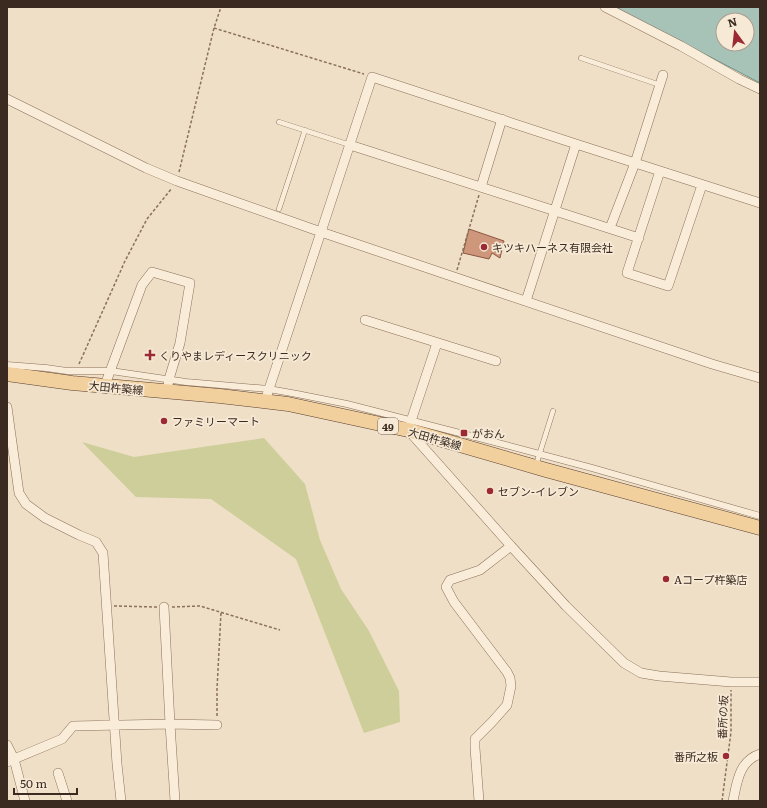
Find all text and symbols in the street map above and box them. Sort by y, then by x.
north arrow [715,12,755,52]
text: N [726,12,739,30]
place label: キツキハーネス有限会社 [492,239,613,255]
marker: キツキハーネス有限会社 [479,242,489,252]
place label: くりやまレディースクリニック [159,347,312,363]
marker: くりやまレディースクリニック [144,349,156,361]
street label: 大田杵築線 [88,377,144,397]
place label: ファミリーマート [172,413,260,429]
marker: ファミリーマート [159,416,169,426]
road number: 49 [378,418,398,434]
street label: 大田杵築線 [406,423,464,453]
place label: がおん [472,425,505,441]
marker: がおん [459,428,469,438]
place label: セブン-イレブン [498,483,579,499]
marker: セブン-イレブン [485,486,495,496]
place label: Aコープ杵築店 [674,571,747,587]
marker: Aコープ杵築店 [661,574,671,584]
street label: 番所の坂 [713,695,731,739]
place label: 番所之板 [674,748,718,764]
marker: 番所之板 [721,751,731,761]
scale bar [14,770,77,796]
text: 50 m [20,774,47,792]

